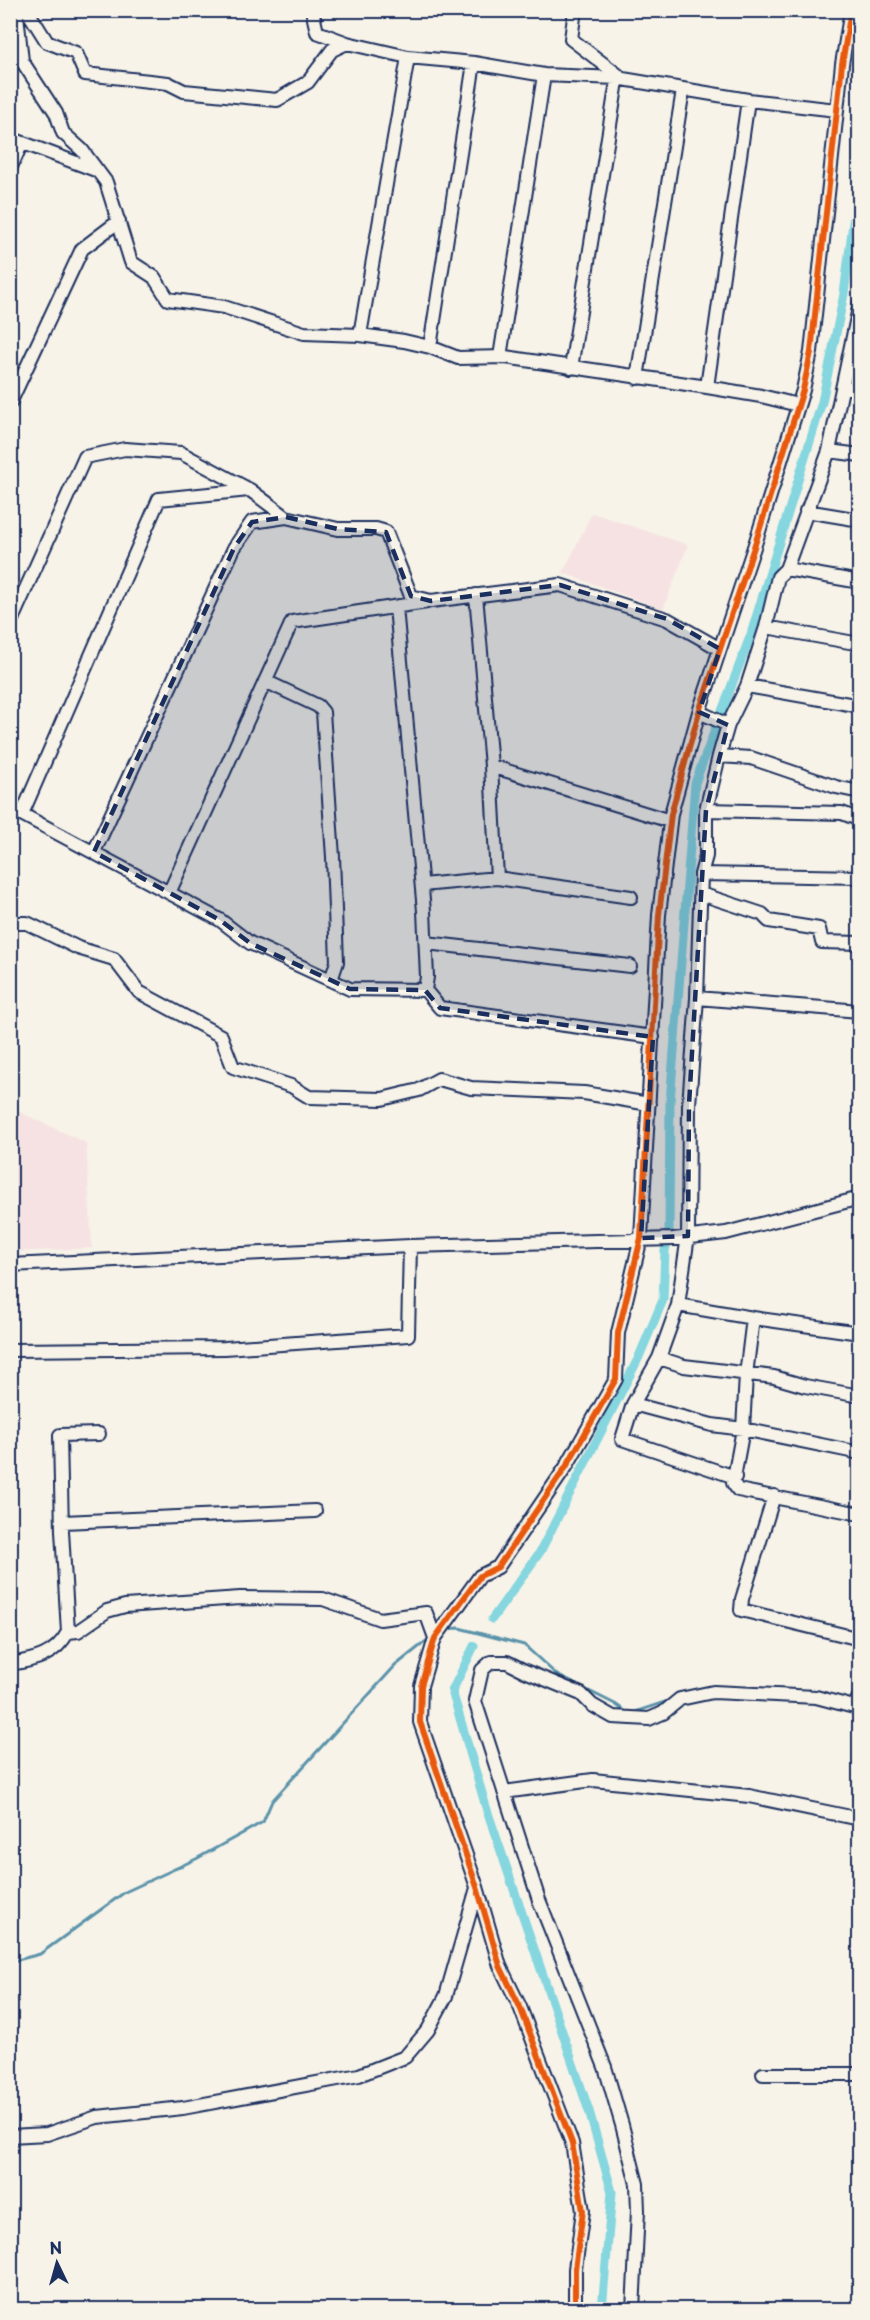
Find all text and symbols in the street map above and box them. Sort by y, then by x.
north arrow [27,2233,87,2293]
text: N [48,2235,63,2260]

